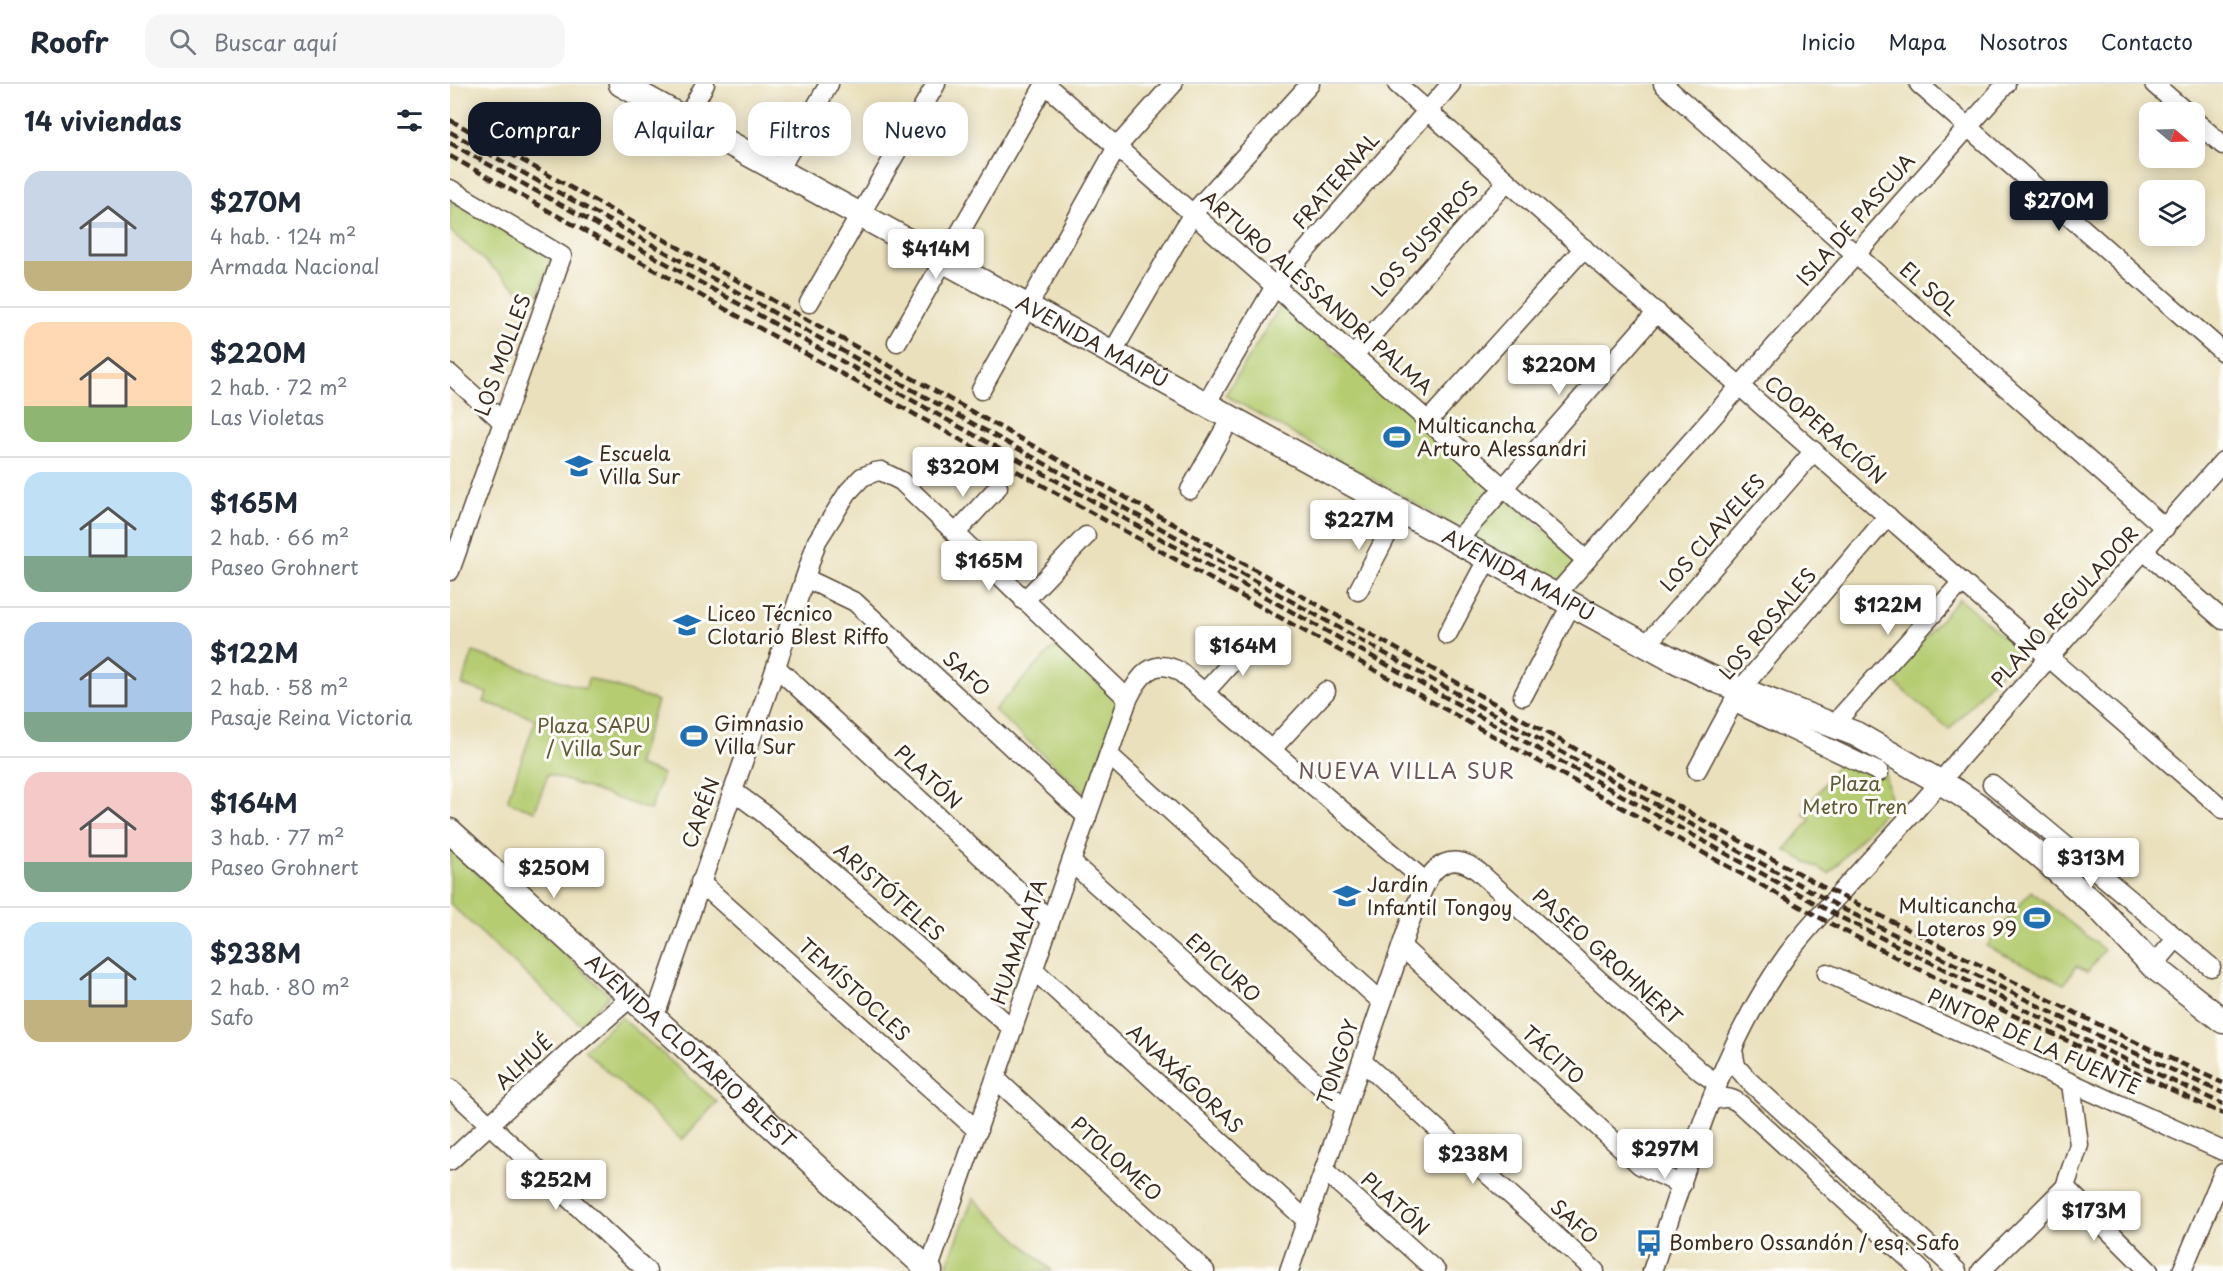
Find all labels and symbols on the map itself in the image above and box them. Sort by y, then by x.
north arrow [2139,102,2205,168]
street label: FRATERNAL [1285,125,1386,235]
street label: ISLA DE PASCUA [1789,146,1921,292]
street label: LOS SUSPIROS [1364,174,1485,303]
pin: $270M [2017,181,2101,232]
street label: ARTURO ALESSANDRI PALMA [1195,183,1440,402]
pin: $414M [894,229,978,280]
street label: EL SOL [1894,254,1966,323]
street label: AVENIDA MAIPÚ [1011,287,1174,395]
street label: LOS MOLLES [466,289,538,420]
pin: $220M [1517,345,1601,396]
street label: COOPERACIÓN [1758,368,1893,491]
place label: Multicancha Arturo Alessandri [1417,410,1587,463]
sports icon: Multicancha Arturo Alessandri [1382,422,1412,452]
place label: Escuela Villa Sur [599,438,681,491]
pin: $320M [921,447,1005,498]
school or university icon: Escuela Villa Sur [564,451,594,481]
street label: LOS CLAVELES [1652,467,1772,598]
pin: $227M [1317,500,1401,551]
street label: PLANO REGULADOR [1983,519,2145,694]
street label: AVENIDA MAIPÚ [1437,520,1600,628]
pin: $165M [947,541,1031,592]
street label: LOS ROSALES [1711,561,1823,686]
pin: $122M [1846,585,1930,636]
place label: Liceo Técnico Clotario Blest Riffo [707,598,889,651]
school or university icon: Liceo Técnico Clotario Blest Riffo [672,610,702,640]
pin: $164M [1201,626,1285,677]
street label: SAFO [936,643,997,703]
place label: Gimnasio Villa Sur [714,708,804,761]
park label: Plaza SAPU / Villa Sur [537,710,651,763]
sports icon: Gimnasio Villa Sur [679,721,709,751]
street label: PLATÓN [888,737,969,815]
district label: NUEVA VILLA SUR [1298,754,1516,786]
park label: Plaza Metro Tren [1802,768,1908,821]
street label: CARÉN [673,773,727,852]
street label: ARISTÓTELES [828,835,951,948]
pin: $313M [2049,838,2133,889]
pin: $250M [512,848,596,899]
place label: Jardín Infantil Tongoy [1367,869,1512,922]
street label: HUAMALATA [983,875,1054,1009]
school or university icon: Jardín Infantil Tongoy [1332,881,1362,911]
street label: PASEO GROHNERT [1526,881,1689,1032]
place label: Multicancha Loteros 99 [1898,890,2018,943]
sports icon: Multicancha Loteros 99 [2022,903,2052,933]
street label: EPICURO [1180,925,1268,1009]
street label: TEMÍSTOCLES [792,931,917,1048]
street label: AVENIDA CLOTARIO BLEST [579,946,803,1155]
street label: PINTOR DE LA FUENTE [1923,981,2146,1102]
street label: TONGOY [1308,1015,1366,1108]
street label: ANAXÁGORAS [1121,1016,1251,1140]
street label: TÁCITO [1515,1018,1592,1091]
street label: ALHUÉ [488,1027,559,1096]
street label: PTOLOMEO [1064,1109,1169,1207]
pin: $297M [1623,1129,1707,1180]
pin: $238M [1431,1134,1515,1185]
pin: $252M [514,1160,598,1211]
street label: PLATÓN [1355,1164,1436,1242]
pin: $173M [2052,1191,2136,1242]
street label: SAFO [1544,1192,1605,1251]
place label: Bombero Ossandón / esq. Safo [1669,1227,1959,1257]
bus stop icon: Bombero Ossandón / esq. Safo [1634,1228,1664,1258]

